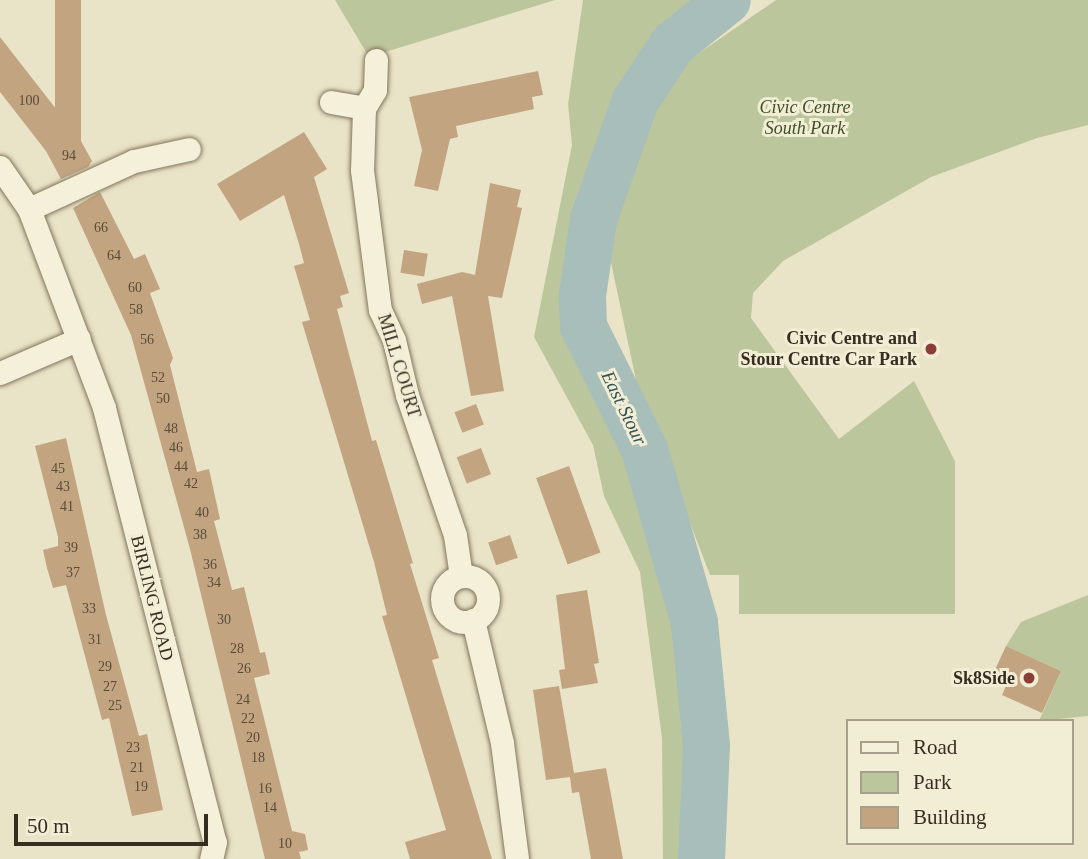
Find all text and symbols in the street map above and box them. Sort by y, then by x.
house number: 100 [19,93,40,109]
park label: Civic Centre South Park [760,97,850,140]
house number: 94 [62,148,76,164]
house number: 66 [94,220,108,236]
house number: 64 [107,248,121,264]
house number: 60 [128,280,142,296]
house number: 58 [129,302,143,318]
street label: MILL COURT [373,311,425,421]
place label: Civic Centre and Stour Centre Car Park [740,328,917,370]
house number: 56 [140,332,154,348]
marker: Civic Centre and Stour Centre Car Park [923,341,939,357]
water label: East Stour [596,367,652,449]
house number: 52 [151,370,165,386]
house number: 50 [156,391,170,407]
house number: 48 [164,421,178,437]
house number: 46 [169,440,183,456]
house number: 44 [174,459,188,475]
house number: 45 [51,461,65,477]
house number: 42 [184,476,198,492]
house number: 43 [56,479,70,495]
house number: 41 [60,499,74,515]
house number: 40 [195,505,209,521]
house number: 38 [193,527,207,543]
street label: BIRLING ROAD [126,533,178,663]
house number: 39 [64,540,78,556]
house number: 36 [203,557,217,573]
house number: 37 [66,565,80,581]
house number: 34 [207,575,221,591]
house number: 33 [82,601,96,617]
house number: 30 [217,612,231,628]
house number: 31 [88,632,102,648]
house number: 28 [230,641,244,657]
house number: 29 [98,659,112,675]
house number: 26 [237,661,251,677]
place label: Sk8Side [953,667,1015,689]
marker: Sk8Side [1021,670,1037,686]
house number: 27 [103,679,117,695]
house number: 24 [236,692,250,708]
house number: 25 [108,698,122,714]
house number: 22 [241,711,255,727]
legend [846,719,1074,845]
house number: 20 [246,730,260,746]
text: Road [913,735,957,759]
house number: 23 [126,740,140,756]
house number: 18 [251,750,265,766]
house number: 21 [130,760,144,776]
text: Park [913,770,952,794]
house number: 19 [134,779,148,795]
house number: 16 [258,781,272,797]
scale bar [18,800,212,844]
house number: 14 [263,800,277,816]
text: Building [913,805,987,829]
text: 50 m [27,814,70,838]
house number: 10 [278,836,292,852]

